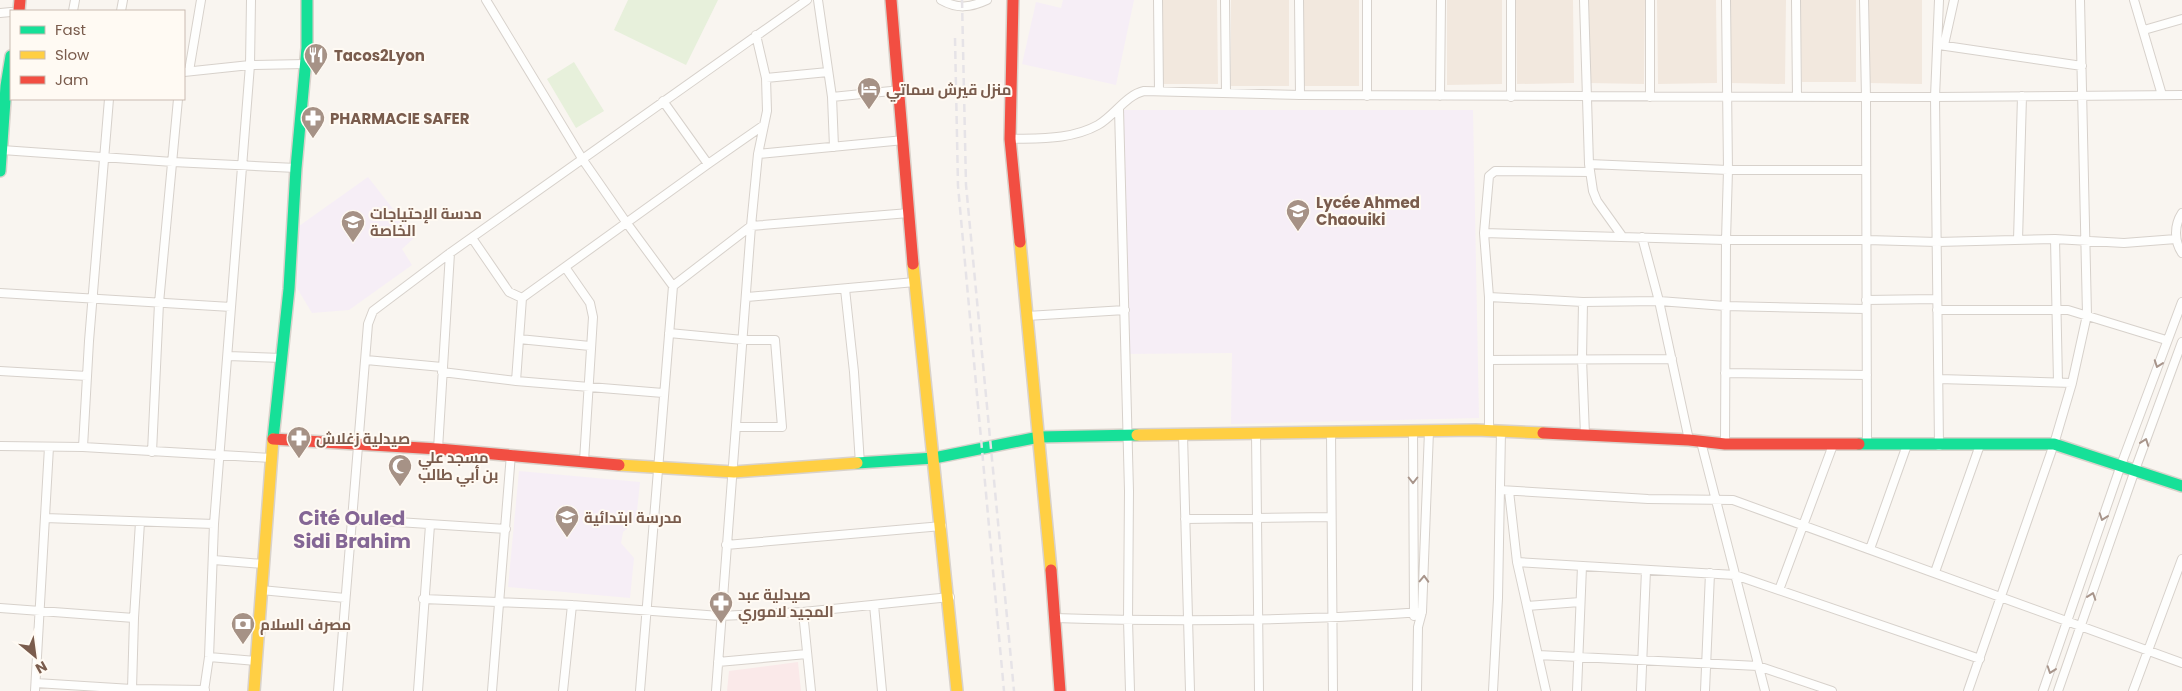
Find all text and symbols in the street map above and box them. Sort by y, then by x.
legend [10,10,185,100]
text: Fast [55,19,86,40]
restaurant icon: Tacos2Lyon [303,42,329,76]
text: Slow [55,44,90,65]
place label: Tacos2Lyon [334,45,425,66]
text: Jam [55,69,89,90]
hotel icon: منزل قيرش سماتي [856,76,882,110]
place label: منزل قيرش سماتي [886,79,1012,102]
pharmacy icon: PHARMACIE SAFER [300,105,326,139]
place label: PHARMACIE SAFER [330,108,470,129]
place label: Lycée Ahmed Chaouiki [1316,192,1420,230]
school or university icon: Lycée Ahmed Chaouiki [1285,198,1311,232]
place label: مدسة الإحتياجات الخاصة [370,203,482,241]
school or university icon: مدسة الإحتياجات الخاصة [340,209,366,243]
one-way arrow [2154,359,2164,367]
pharmacy icon: صيدلية زغلاش [286,425,312,459]
place label: صيدلية زغلاش [316,428,410,449]
one-way arrow [2139,438,2149,447]
place label: مسجد علي بن أبي طالب [418,447,498,487]
mosque icon: مسجد علي بن أبي طالب [387,453,413,487]
one-way arrow [1408,476,1418,484]
district label: Cité Ouled Sidi Brahim [293,504,411,555]
school or university icon: مدرسة ابتدائية [554,504,580,538]
place label: مدرسة ابتدائية [584,507,682,528]
one-way arrow [2099,512,2109,520]
one-way arrow [1418,575,1429,583]
place label: صيدلية عبد المجيد لاموري [738,584,834,624]
pharmacy icon: صيدلية عبد المجيد لاموري [708,590,734,624]
one-way arrow [2086,592,2096,600]
bank icon: مصرف السلام [230,611,256,645]
place label: مصرف السلام [260,614,351,635]
north arrow [10,631,60,681]
text: N [32,656,51,679]
one-way arrow [2046,666,2056,674]

